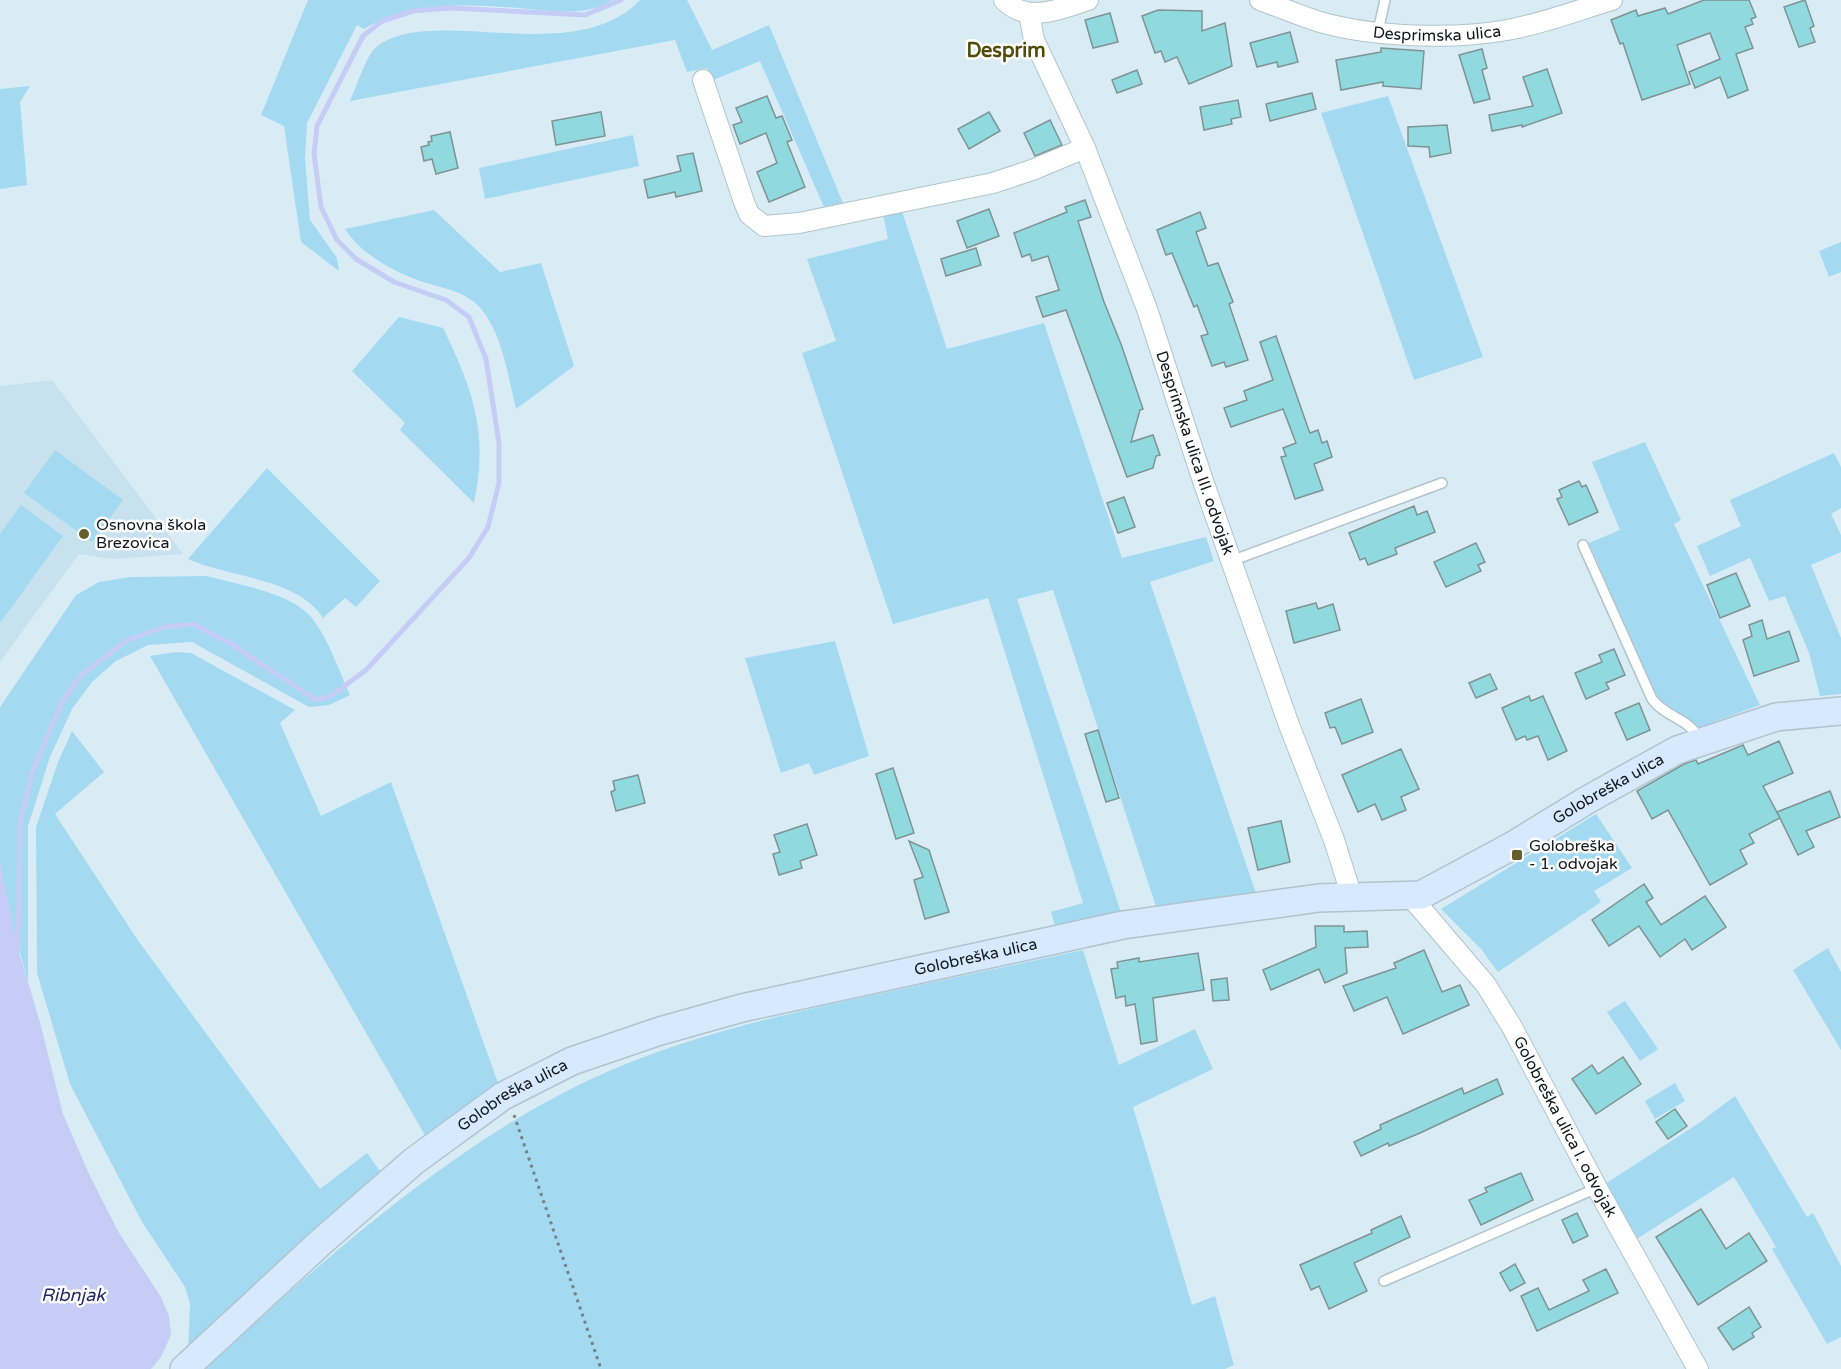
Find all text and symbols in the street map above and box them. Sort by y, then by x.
street label: Desprimska ulica [1372,21,1502,46]
district label: Desprim [966,39,1046,63]
street label: Desprimska ulica III. odvojak [1151,348,1238,558]
place label: Osnovna škola Brezovica [96,515,206,553]
marker: Osnovna škola Brezovica [77,527,91,541]
street label: Golobreška ulica [1549,749,1668,829]
place label: Golobreška - 1. odvojak [1529,836,1618,874]
marker: Golobreška - 1. odvojak [1510,848,1524,862]
street label: Golobreška ulica [912,934,1039,980]
street label: Golobreška ulica I. odvojak [1509,1033,1621,1221]
street label: Golobreška ulica [453,1055,571,1136]
water label: Ribnjak [41,1284,106,1306]

